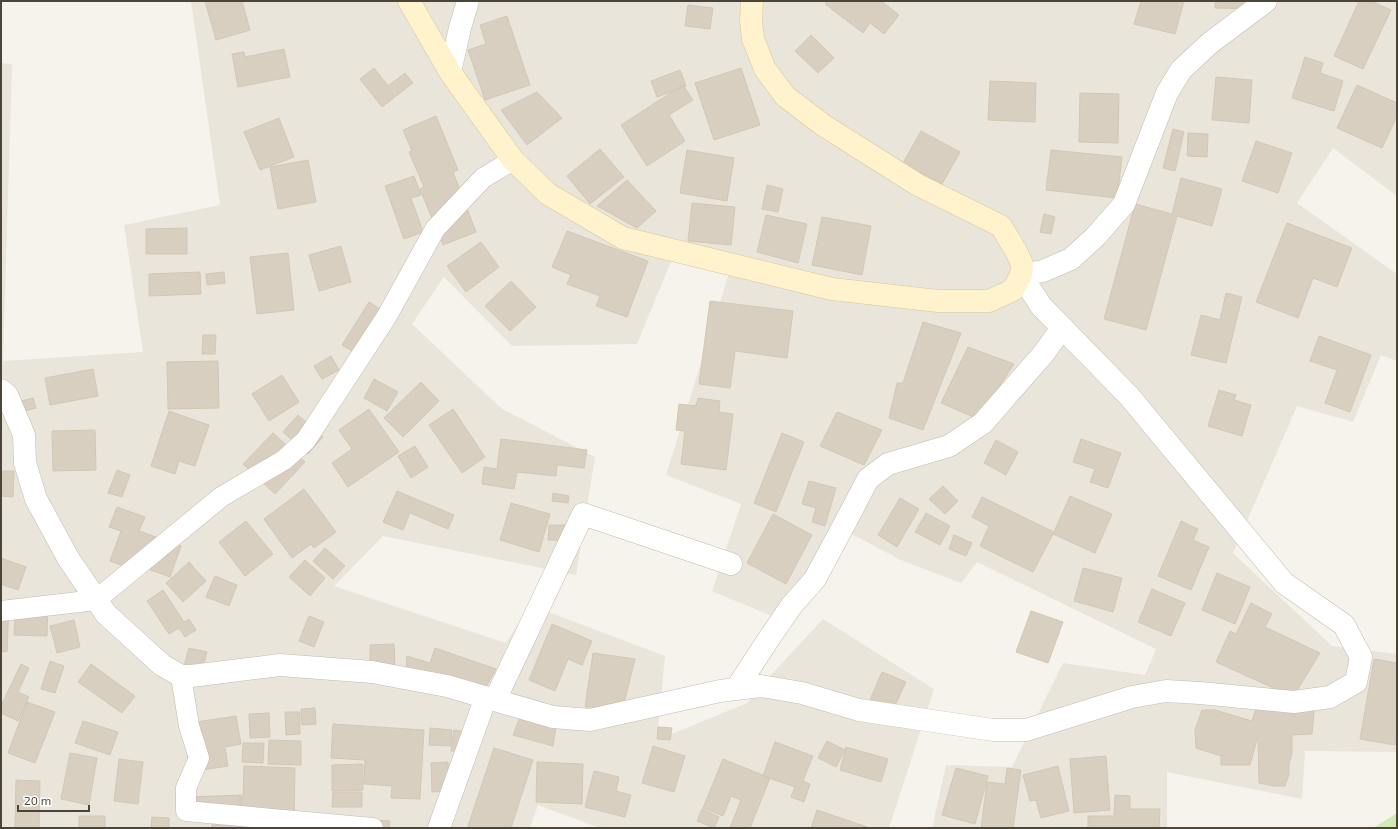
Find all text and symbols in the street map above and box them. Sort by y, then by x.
scale bar [18,787,89,813]
text: 20 m [24,793,51,807]

